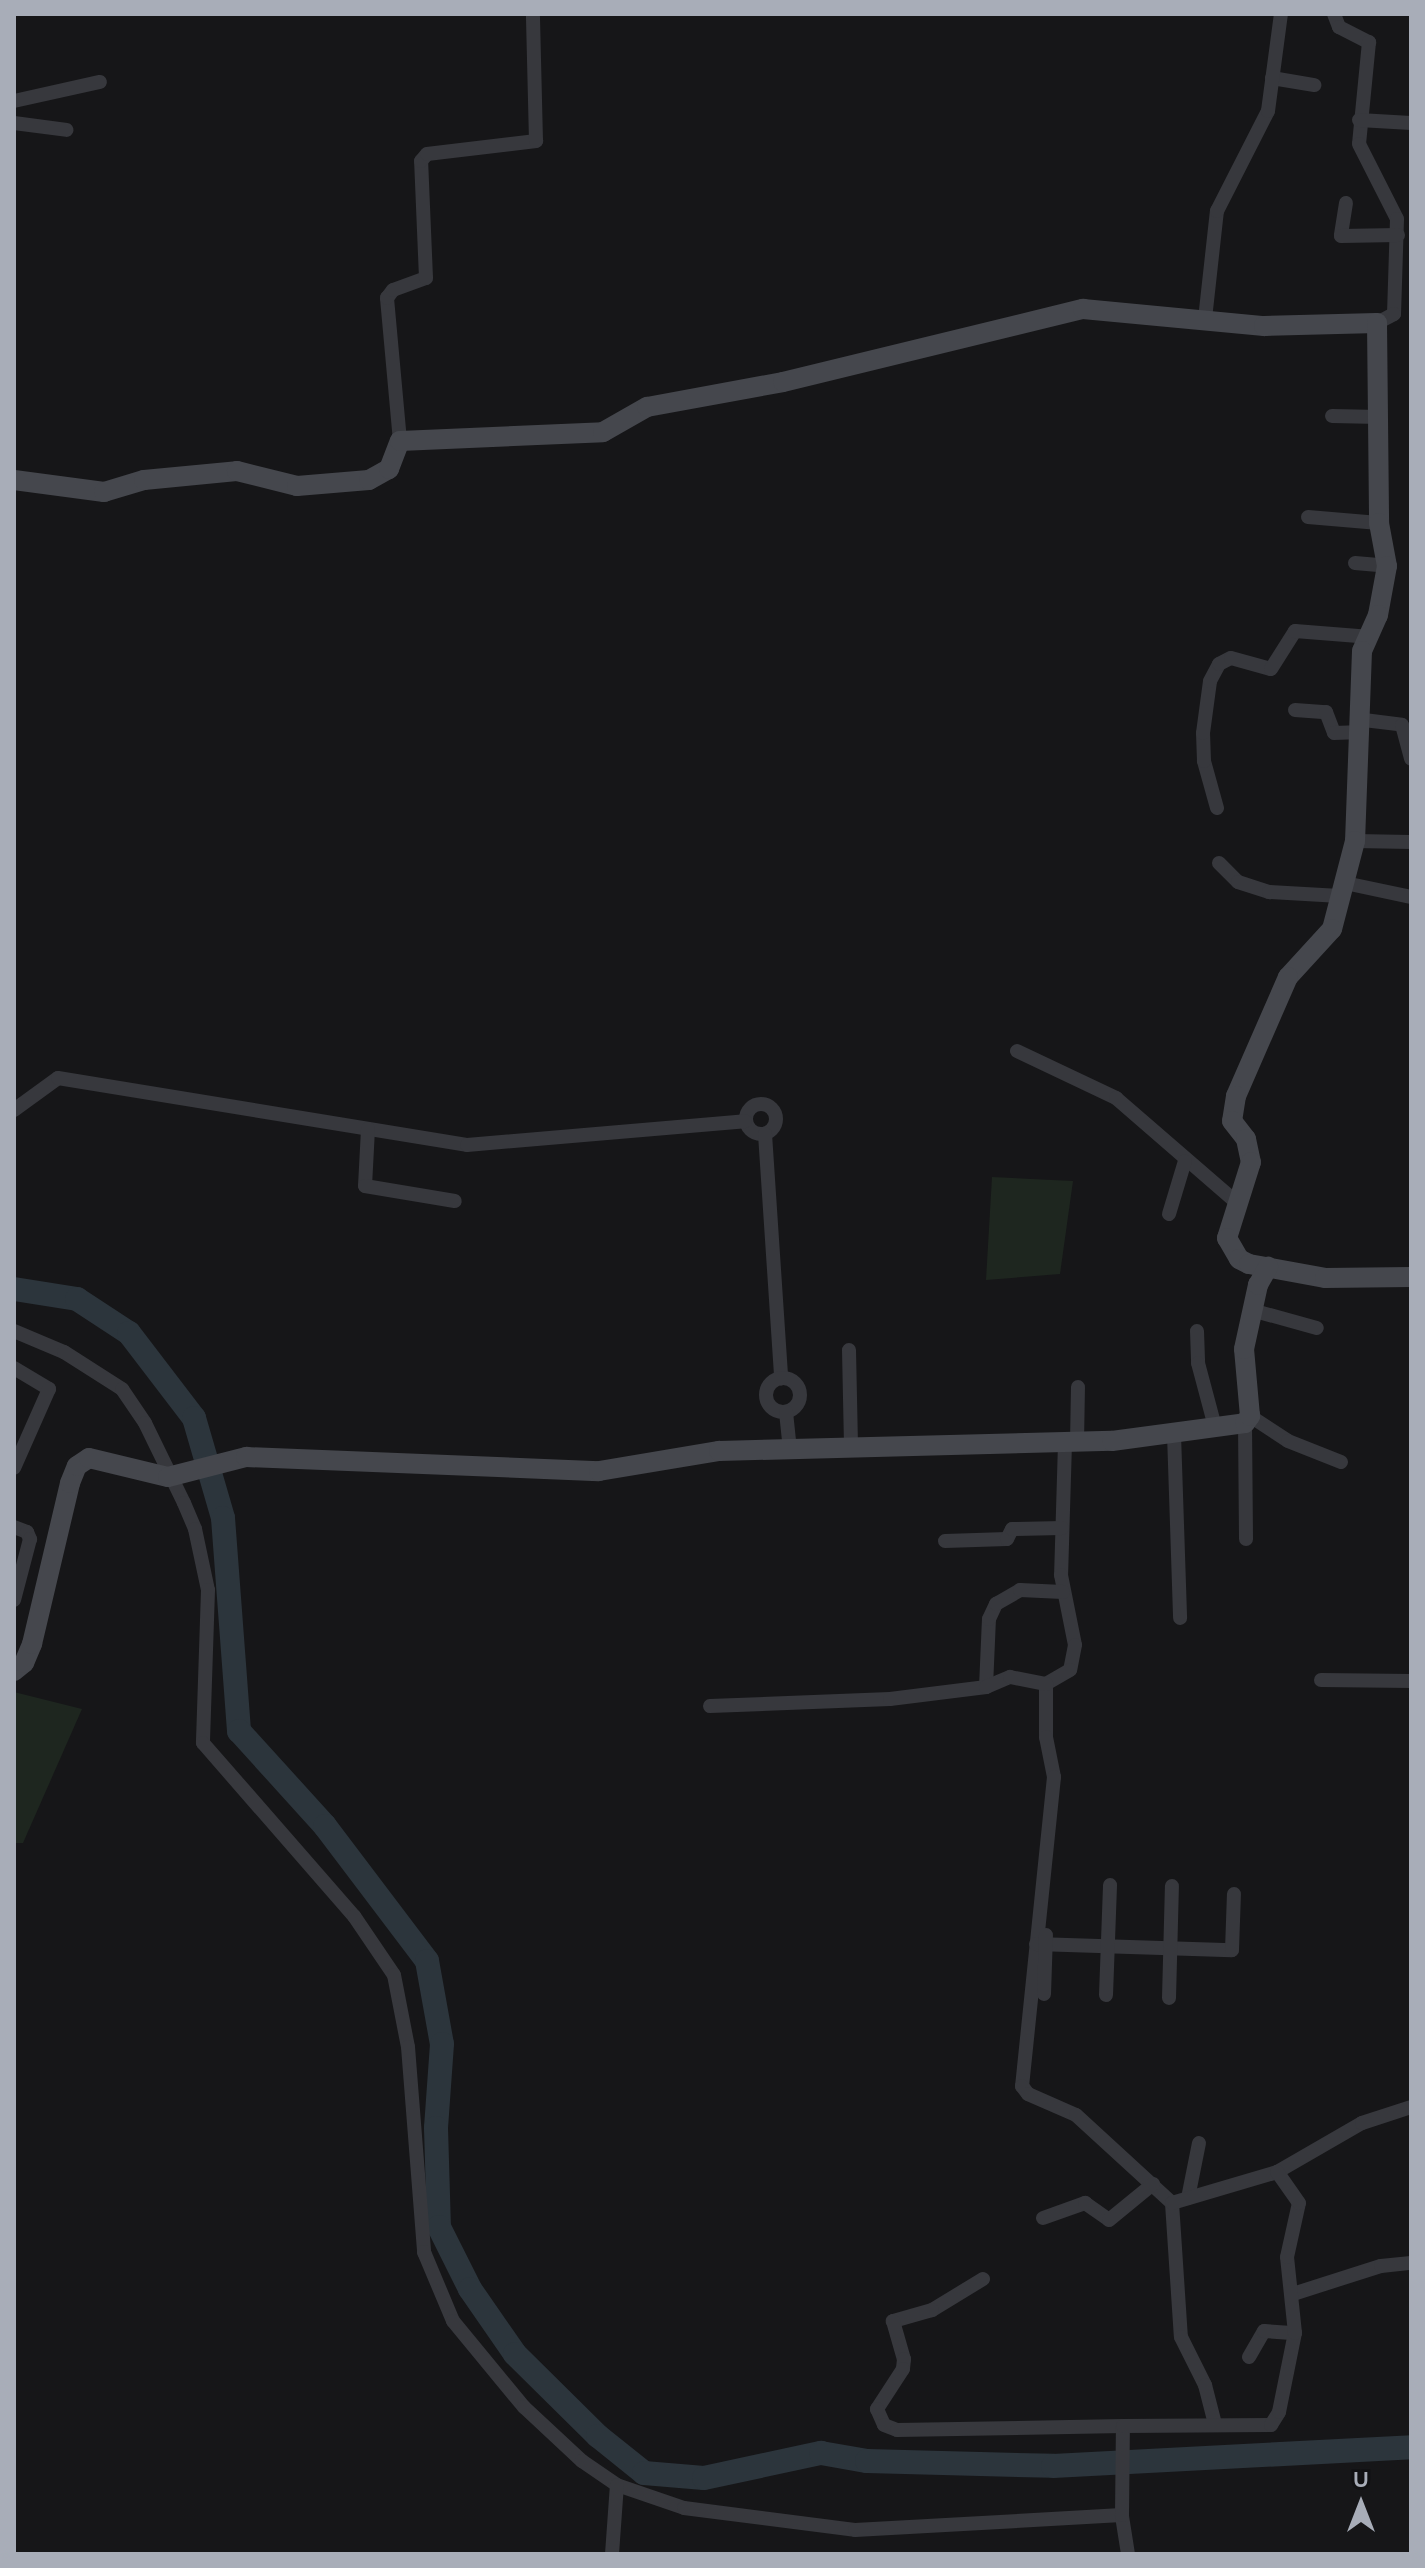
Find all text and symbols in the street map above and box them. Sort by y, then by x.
north arrow [1321,2464,1401,2544]
text: U [1353,2466,1369,2493]

